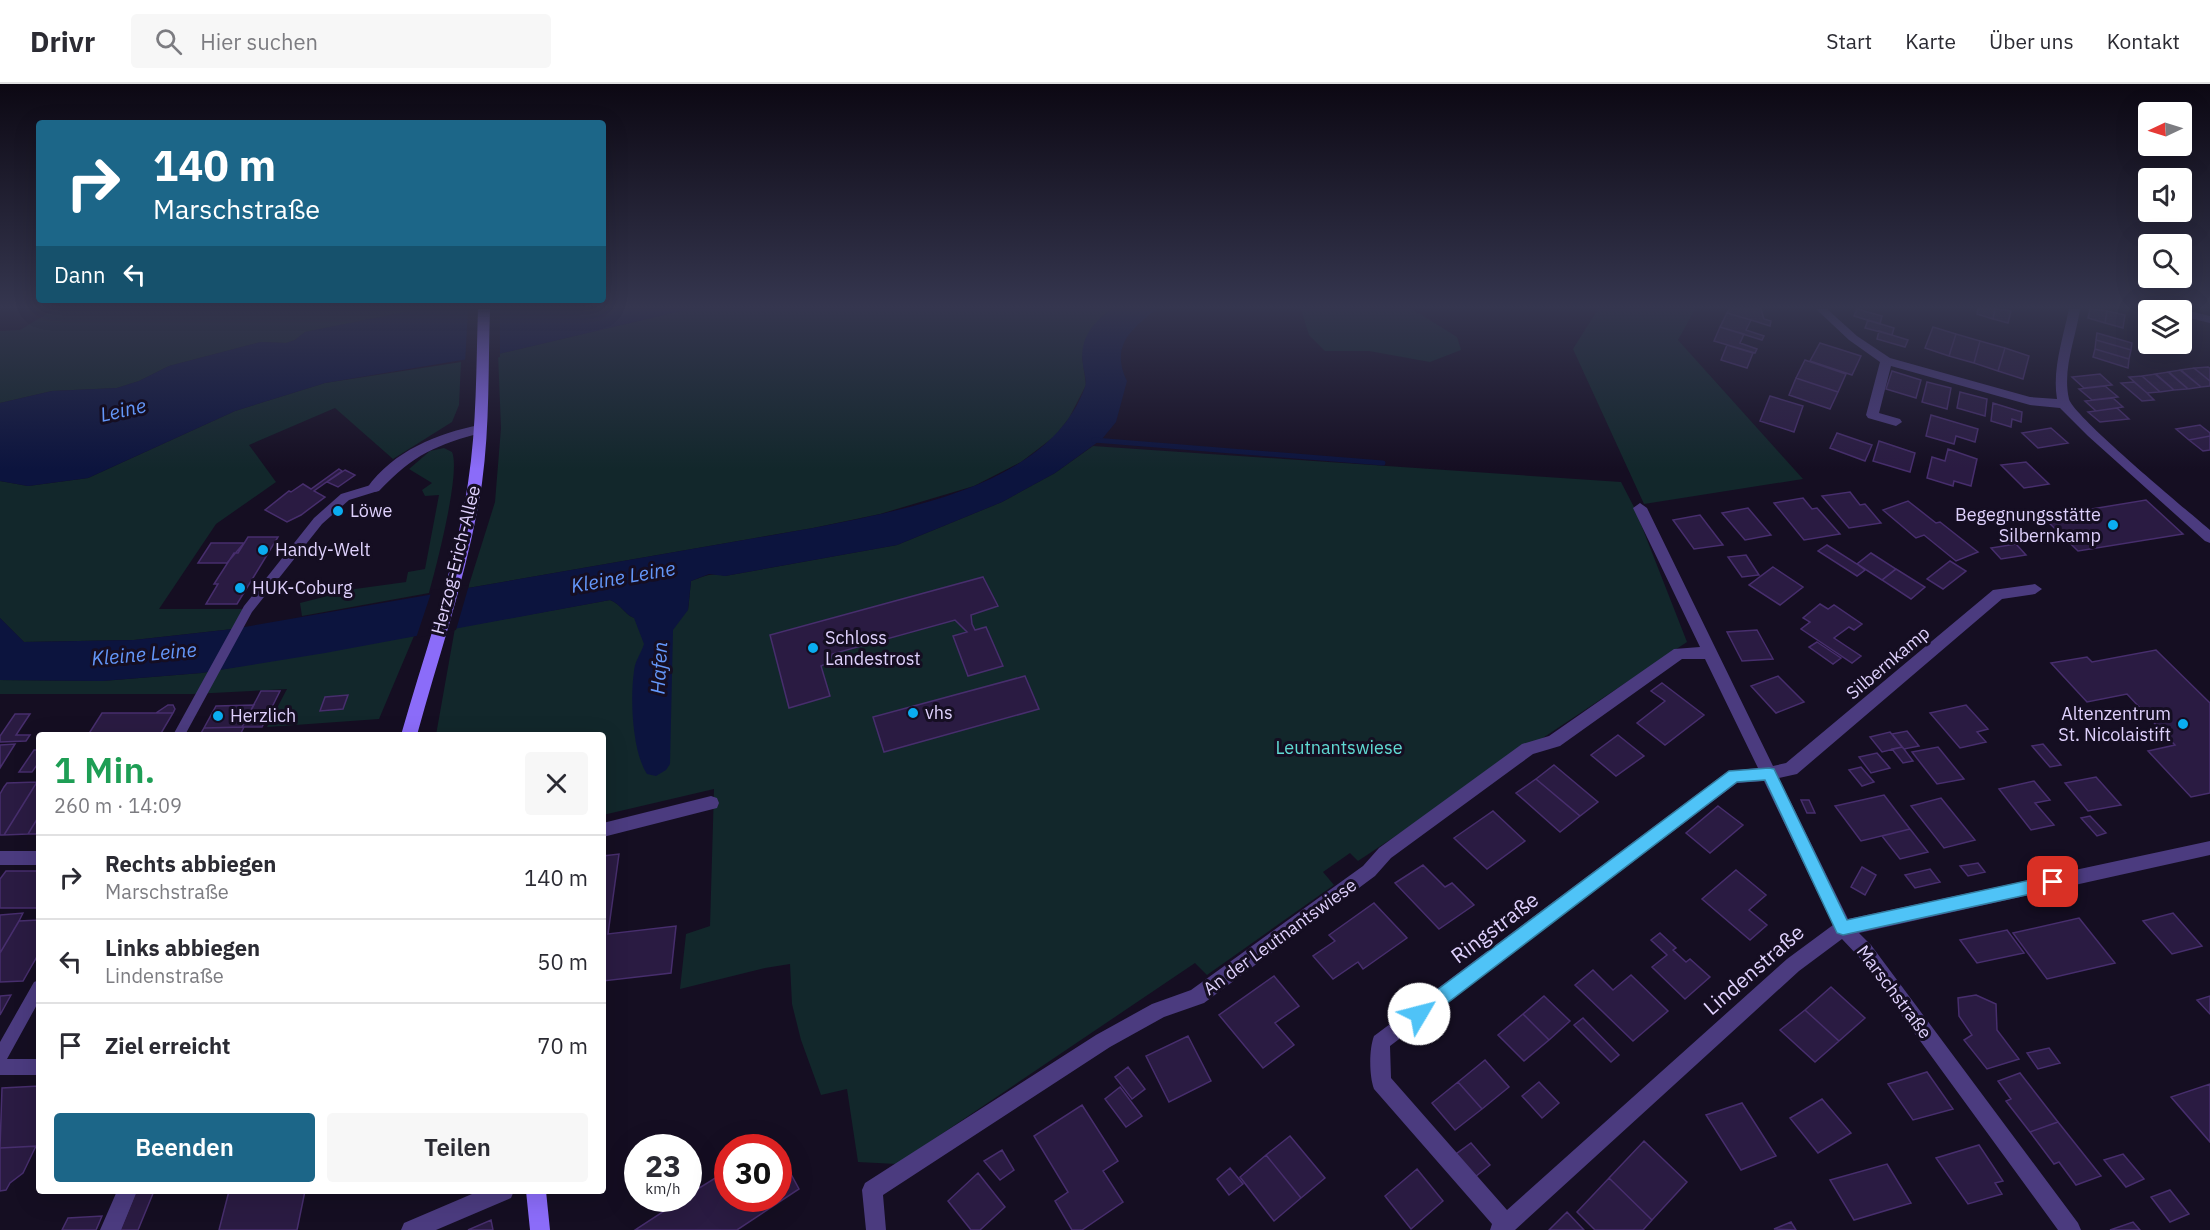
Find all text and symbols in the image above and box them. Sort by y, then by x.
search box [131,14,551,68]
text: Drivr [30,23,95,60]
icon: search [152,25,185,58]
text: Hier suchen [200,27,318,56]
text: Start [1826,27,1872,55]
text: Karte [1905,27,1956,55]
text: Über uns [1989,27,2074,55]
text: Kontakt [2107,27,2180,55]
north arrow [2138,102,2192,156]
map controls [2138,102,2192,354]
text: 140 m [153,138,276,193]
icon: right [54,144,132,222]
button: sound [2138,168,2192,222]
text: Marschstraße [153,191,320,226]
button: search [2138,234,2192,288]
icon: left [118,258,151,291]
text: Dann [54,260,106,289]
button: layers [2138,300,2192,354]
water label: Leine [97,391,149,428]
street label: Herzog-Erich-Allee [426,483,485,637]
place label: Löwe [350,499,393,522]
place label: Begegnungsstätte Silbernkamp [1955,503,2101,547]
marker: Löwe [331,504,345,518]
marker: Begegnungsstätte Silbernkamp [2106,518,2120,532]
place label: Handy-Welt [275,538,371,561]
marker: Handy-Welt [256,543,270,557]
water label: Kleine Leine [569,554,677,599]
place label: HUK-Coburg [252,576,353,599]
marker: HUK-Coburg [233,581,247,595]
street label: Silbernkamp [1841,621,1934,704]
place label: Schloss Landestrost [825,626,921,670]
water label: Kleine Leine [90,635,198,672]
water label: Hafen [644,641,673,695]
marker: Schloss Landestrost [806,641,820,655]
place label: vhs [925,701,953,724]
place label: Altenzentrum St. Nicolaistift [2058,702,2171,746]
place label: Herzlich [230,704,296,727]
marker: vhs [906,706,920,720]
marker: Herzlich [211,709,225,723]
marker: Altenzentrum St. Nicolaistift [2176,717,2190,731]
park label: Leutnantswiese [1275,736,1403,759]
text: 1 Min. [54,746,155,793]
button: close [525,752,588,815]
text: 260 m · 14:09 [54,792,182,819]
text: Rechts abbiegen [105,849,276,878]
pin [2027,856,2078,907]
icon: right [54,861,87,894]
text: 140 m [524,863,588,892]
icon: arrive [2036,865,2069,898]
street label: An der Leutnantswiese [1198,873,1361,1000]
text: Marschstraße [105,878,229,905]
street label: Ringstraße [1445,885,1544,969]
street label: Lindenstraße [1697,918,1810,1021]
text: Links abbiegen [105,933,260,962]
street label: Marschstraße [1852,940,1937,1043]
icon: left [54,945,87,978]
text: 50 m [537,947,588,976]
text: Lindenstraße [105,962,224,989]
position arrow [1387,982,1451,1046]
icon: arrive [54,1029,87,1062]
text: Ziel erreicht [105,1031,230,1060]
text: 70 m [537,1031,588,1060]
button: Beenden [54,1113,315,1182]
button: Teilen [327,1113,588,1182]
speed limit sign: 30 [714,1134,792,1212]
text: 23 [645,1146,681,1185]
text: km/h [645,1179,681,1198]

